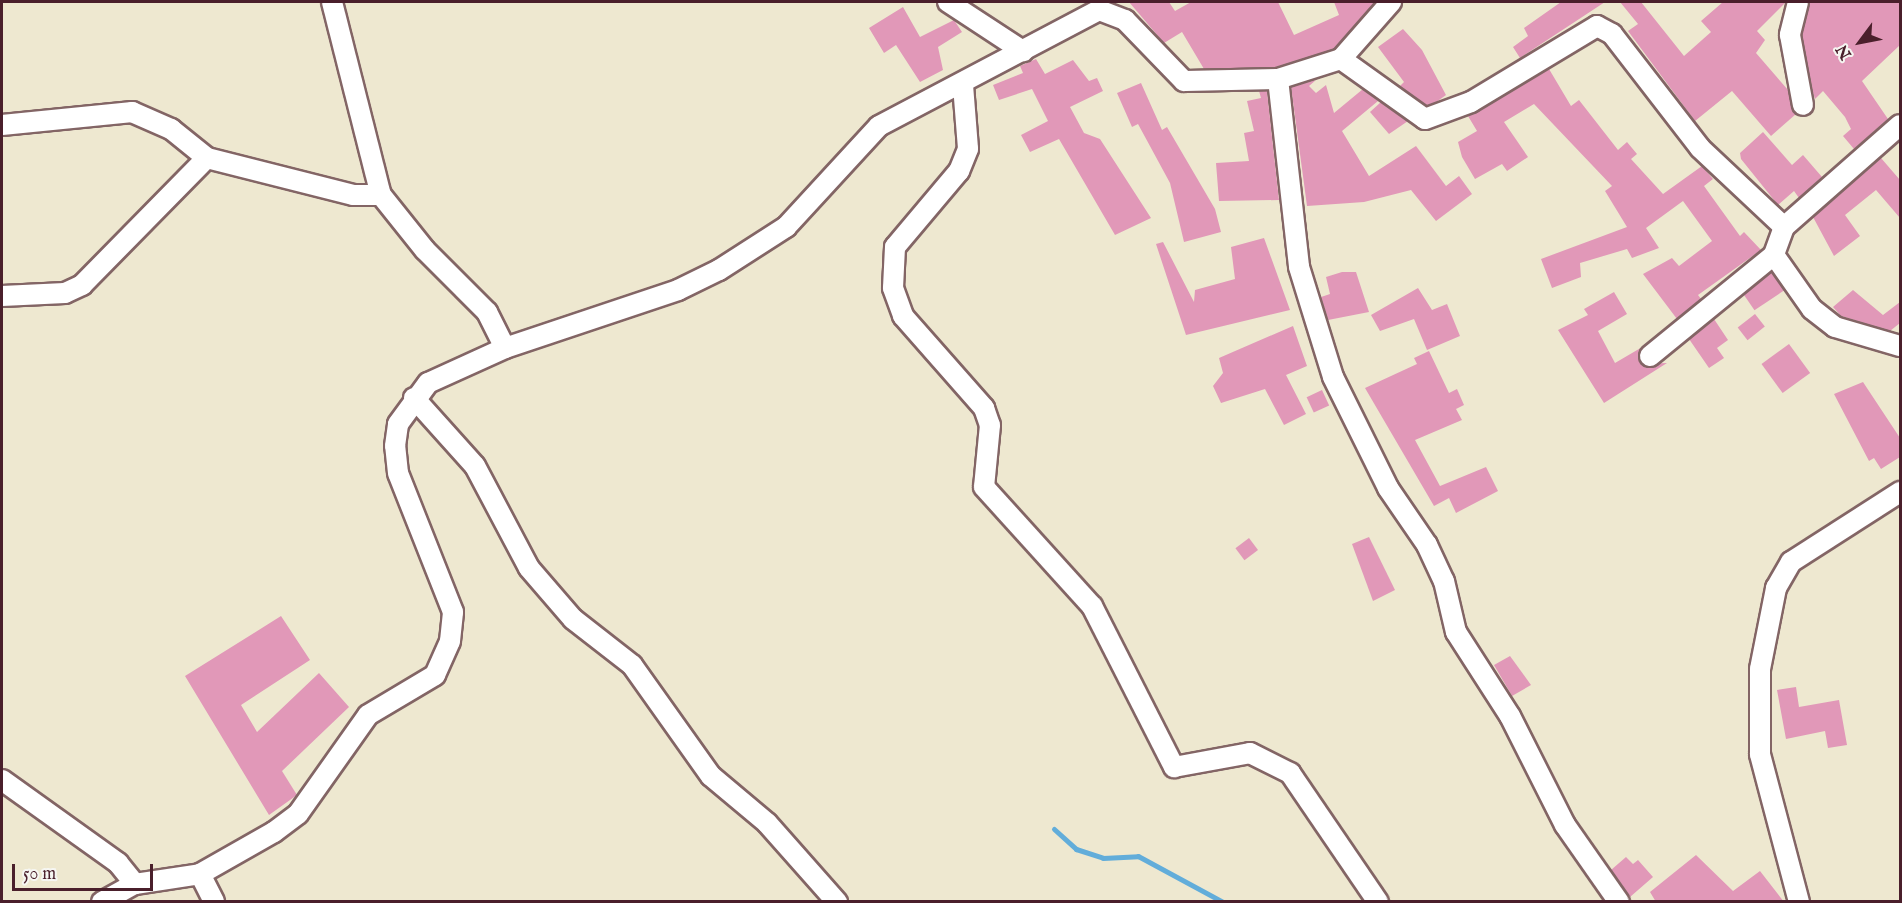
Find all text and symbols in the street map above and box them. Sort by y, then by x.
north arrow [1830,12,1890,72]
text: N [1833,40,1857,63]
scale bar [15,852,156,890]
text: 50 m [23,863,56,886]

